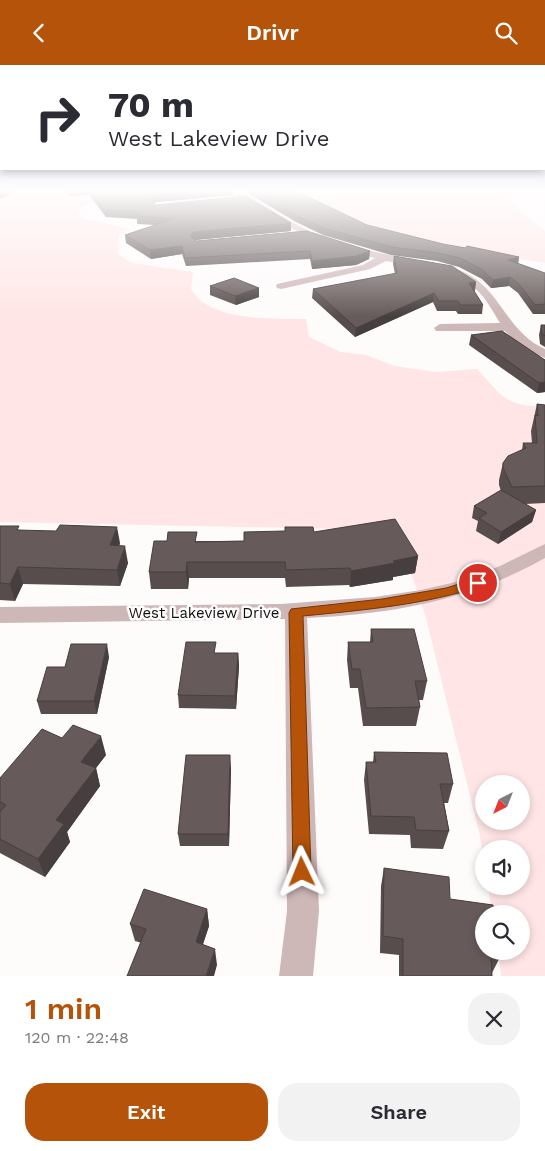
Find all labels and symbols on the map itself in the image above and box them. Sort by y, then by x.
pin [457,562,499,604]
street label: West Lakeview Drive [129,604,279,622]
north arrow [475,775,530,830]
position arrow [275,845,327,897]

